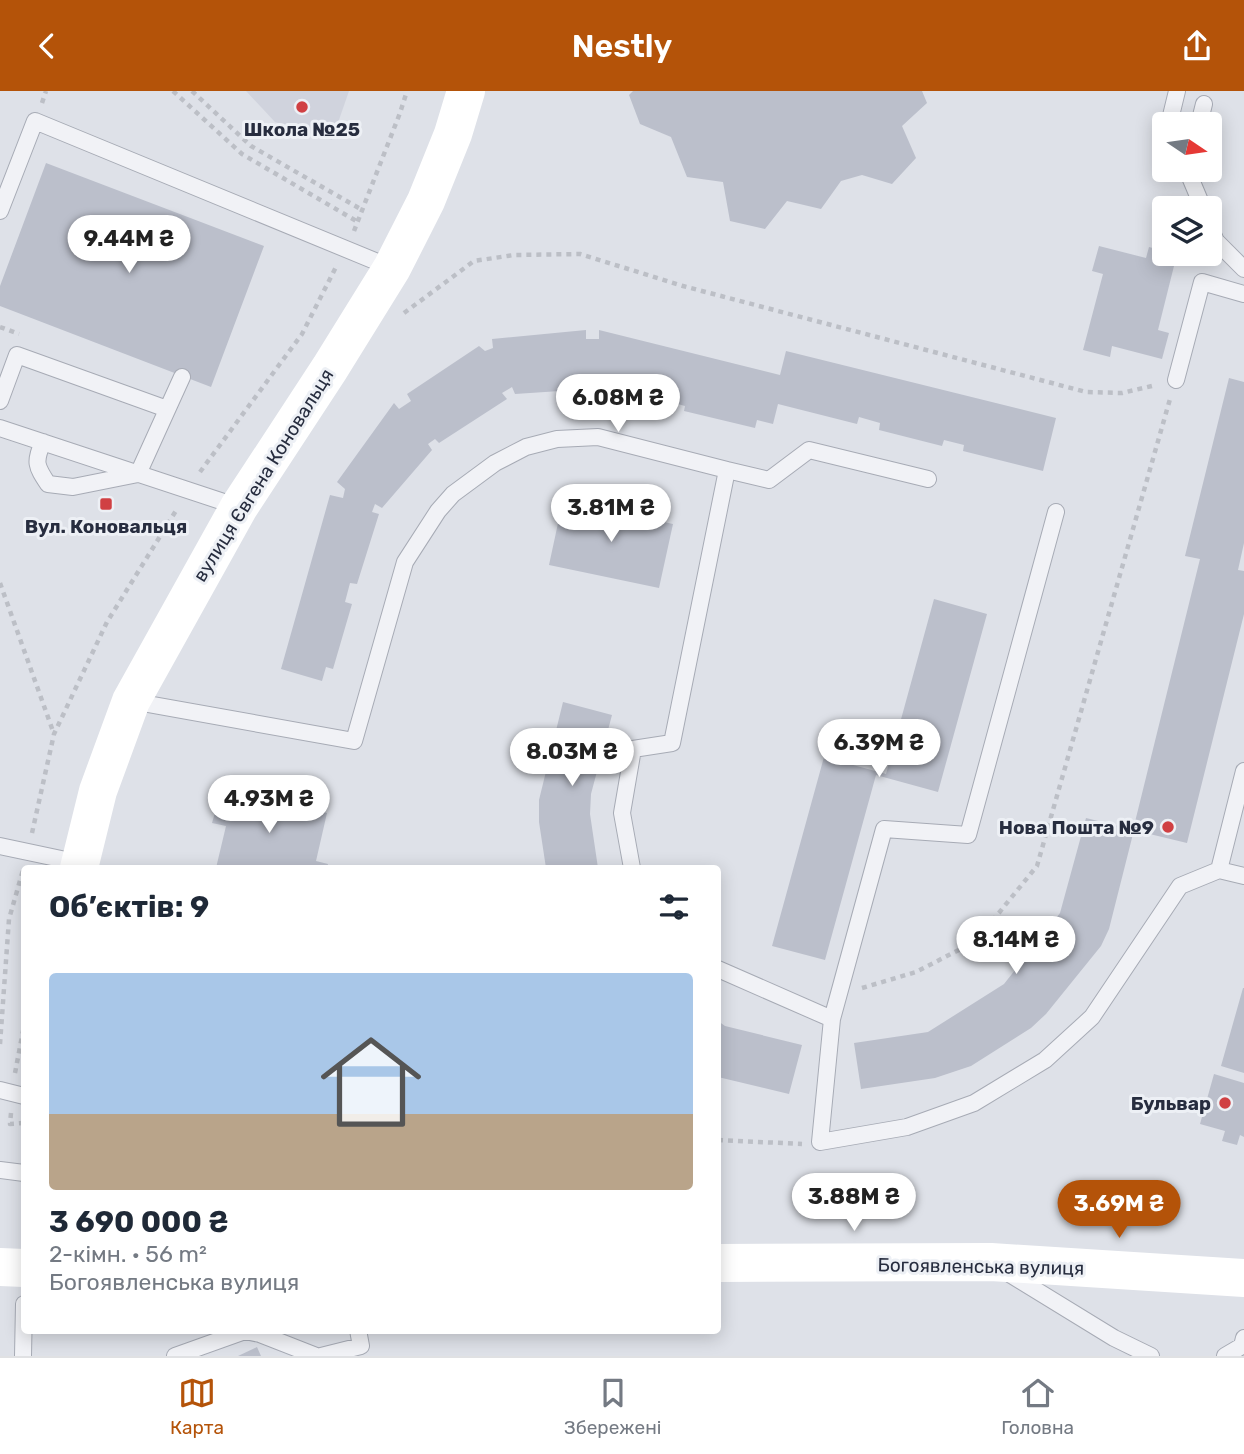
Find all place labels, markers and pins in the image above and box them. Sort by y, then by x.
marker: Школа №25 [294,99,310,115]
place label: Школа №25 [244,118,360,141]
pin: 9.44M ₴ [64,215,194,275]
pin: 6.08M ₴ [553,375,683,434]
pin: 3.81M ₴ [546,484,676,544]
marker: Вул. Коновальця [98,496,114,512]
place label: Вул. Коновальця [25,515,187,538]
pin: 6.39M ₴ [814,719,944,779]
pin: 8.03M ₴ [507,729,637,788]
pin: 4.93M ₴ [204,775,334,835]
place label: Нова Пошта №9 [999,816,1154,839]
marker: Нова Пошта №9 [1160,819,1176,835]
pin: 8.14M ₴ [951,917,1081,976]
place label: Бульвар [1131,1092,1211,1115]
marker: Бульвар [1217,1095,1233,1111]
pin: 3.88M ₴ [789,1173,919,1233]
pin: 3.69M ₴ [1054,1181,1184,1240]

